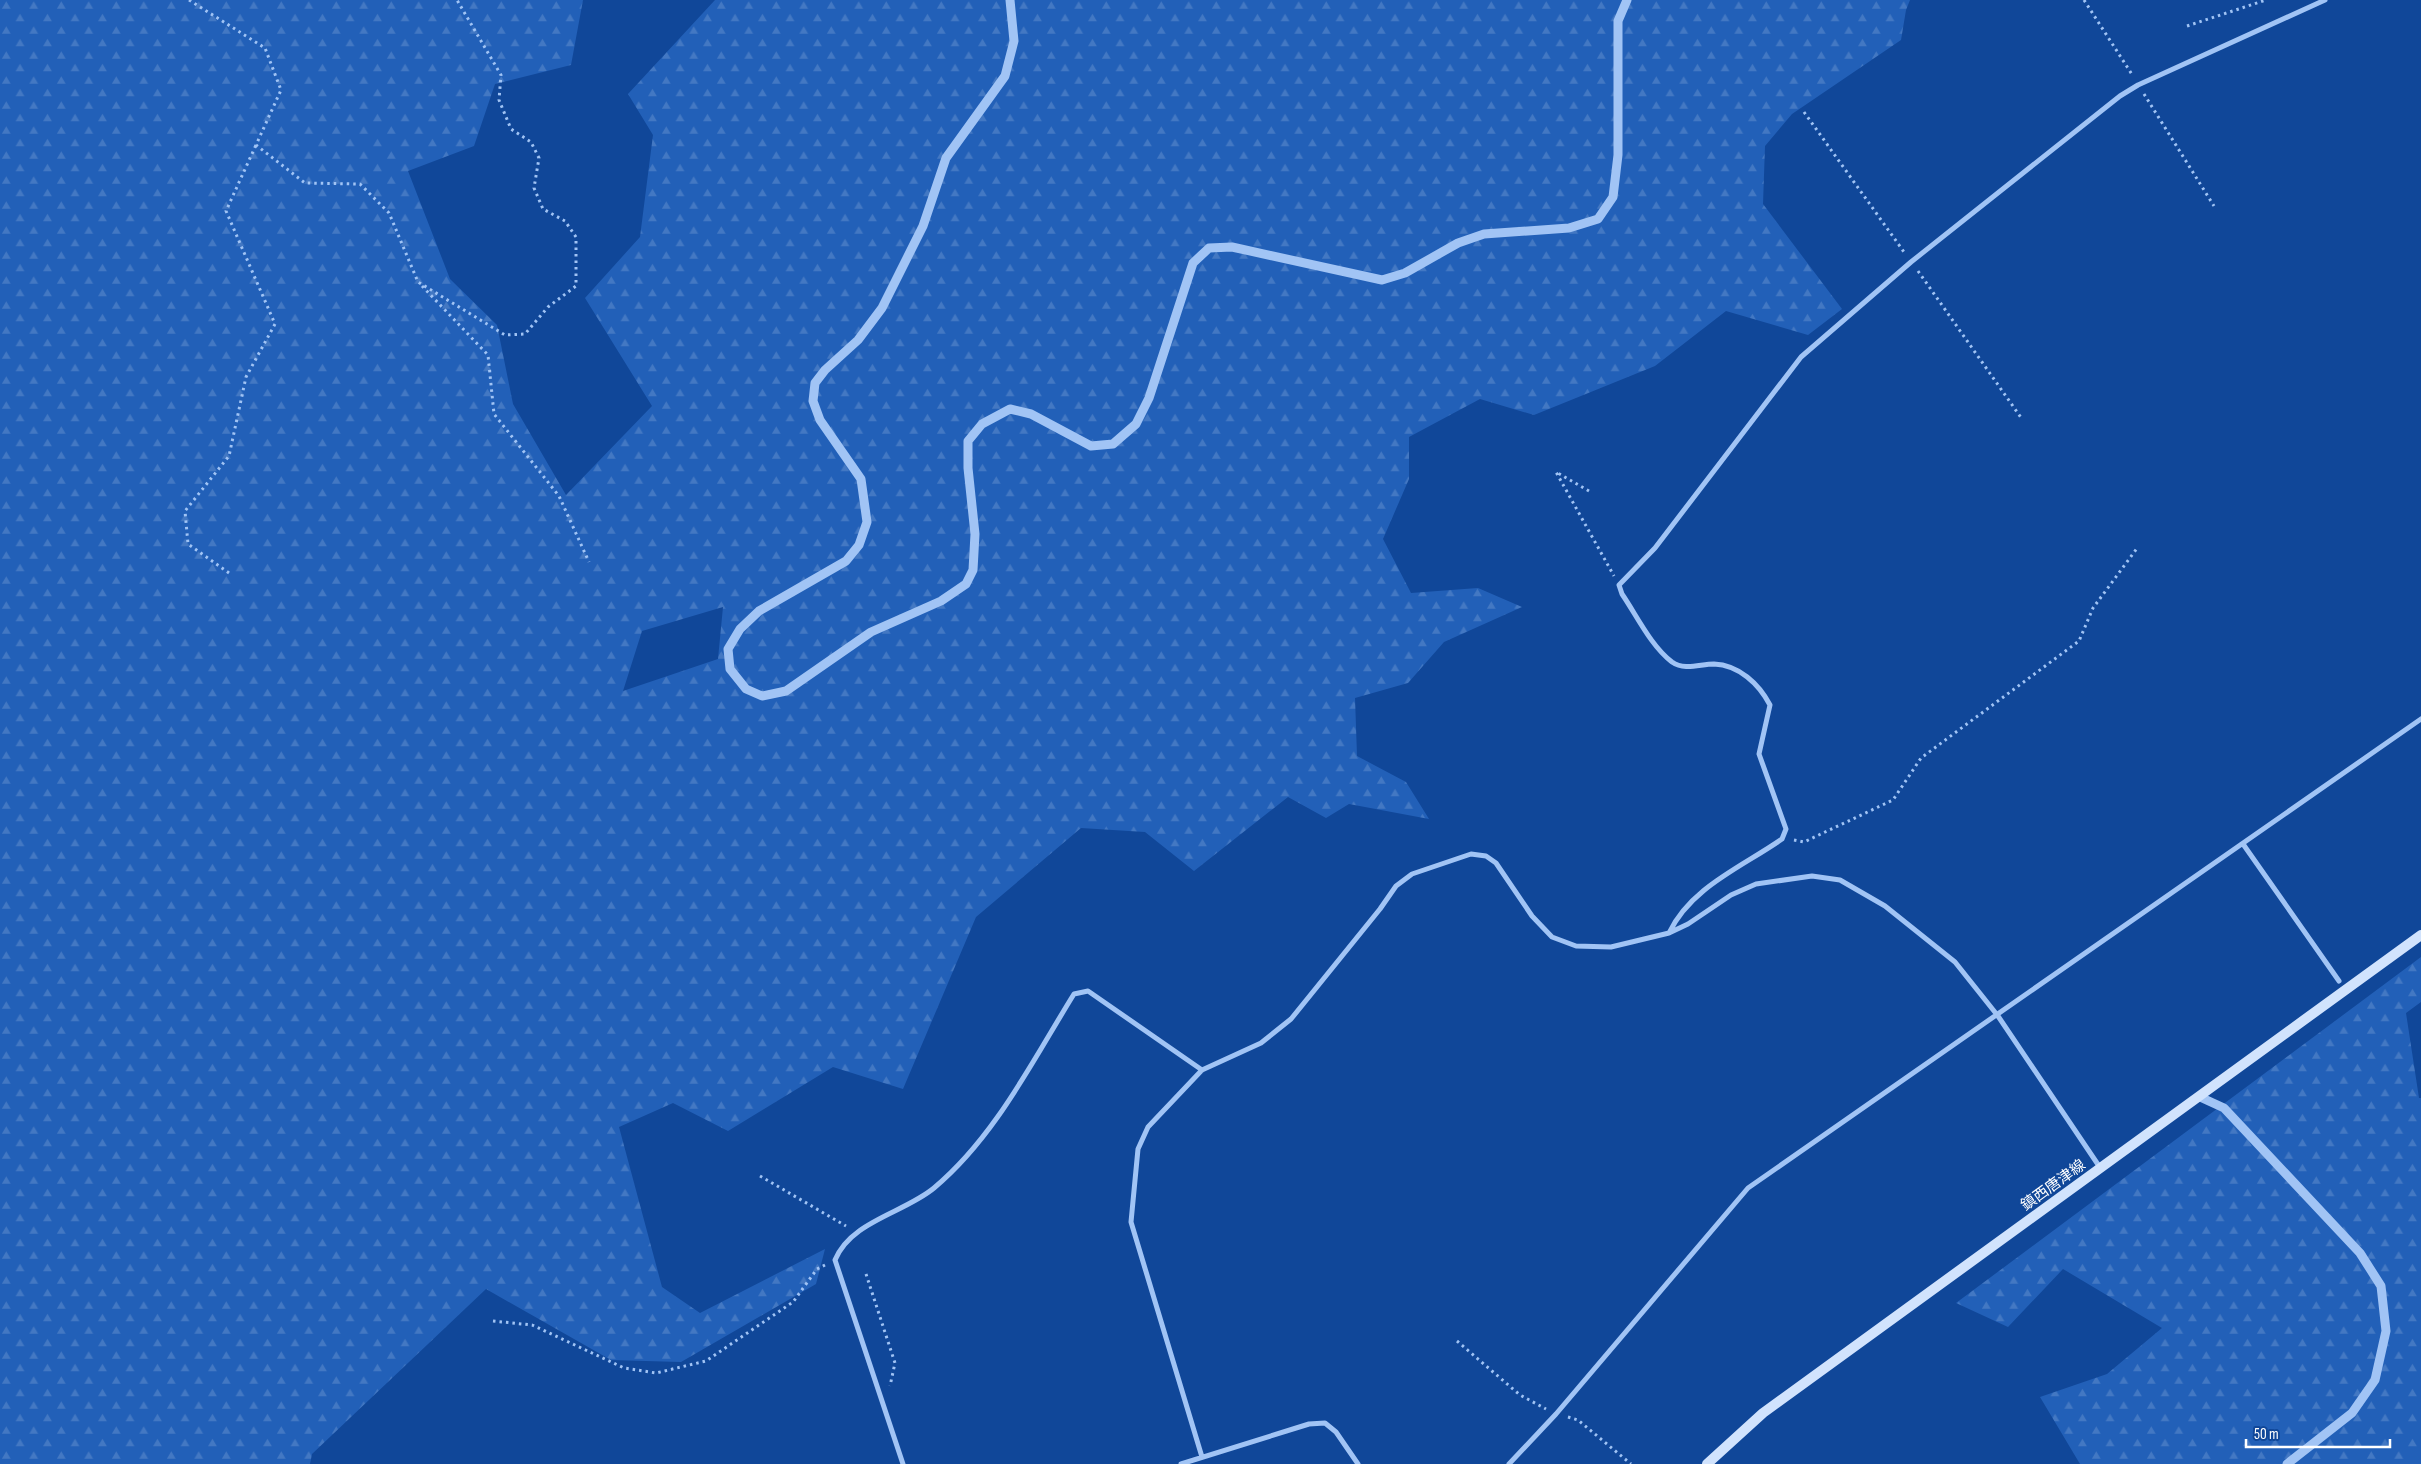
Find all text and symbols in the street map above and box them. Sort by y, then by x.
street label: 鎮西唐津線 [2017,1156,2089,1215]
scale bar [2246,1416,2390,1448]
text: 50 m [2254,1425,2279,1444]

